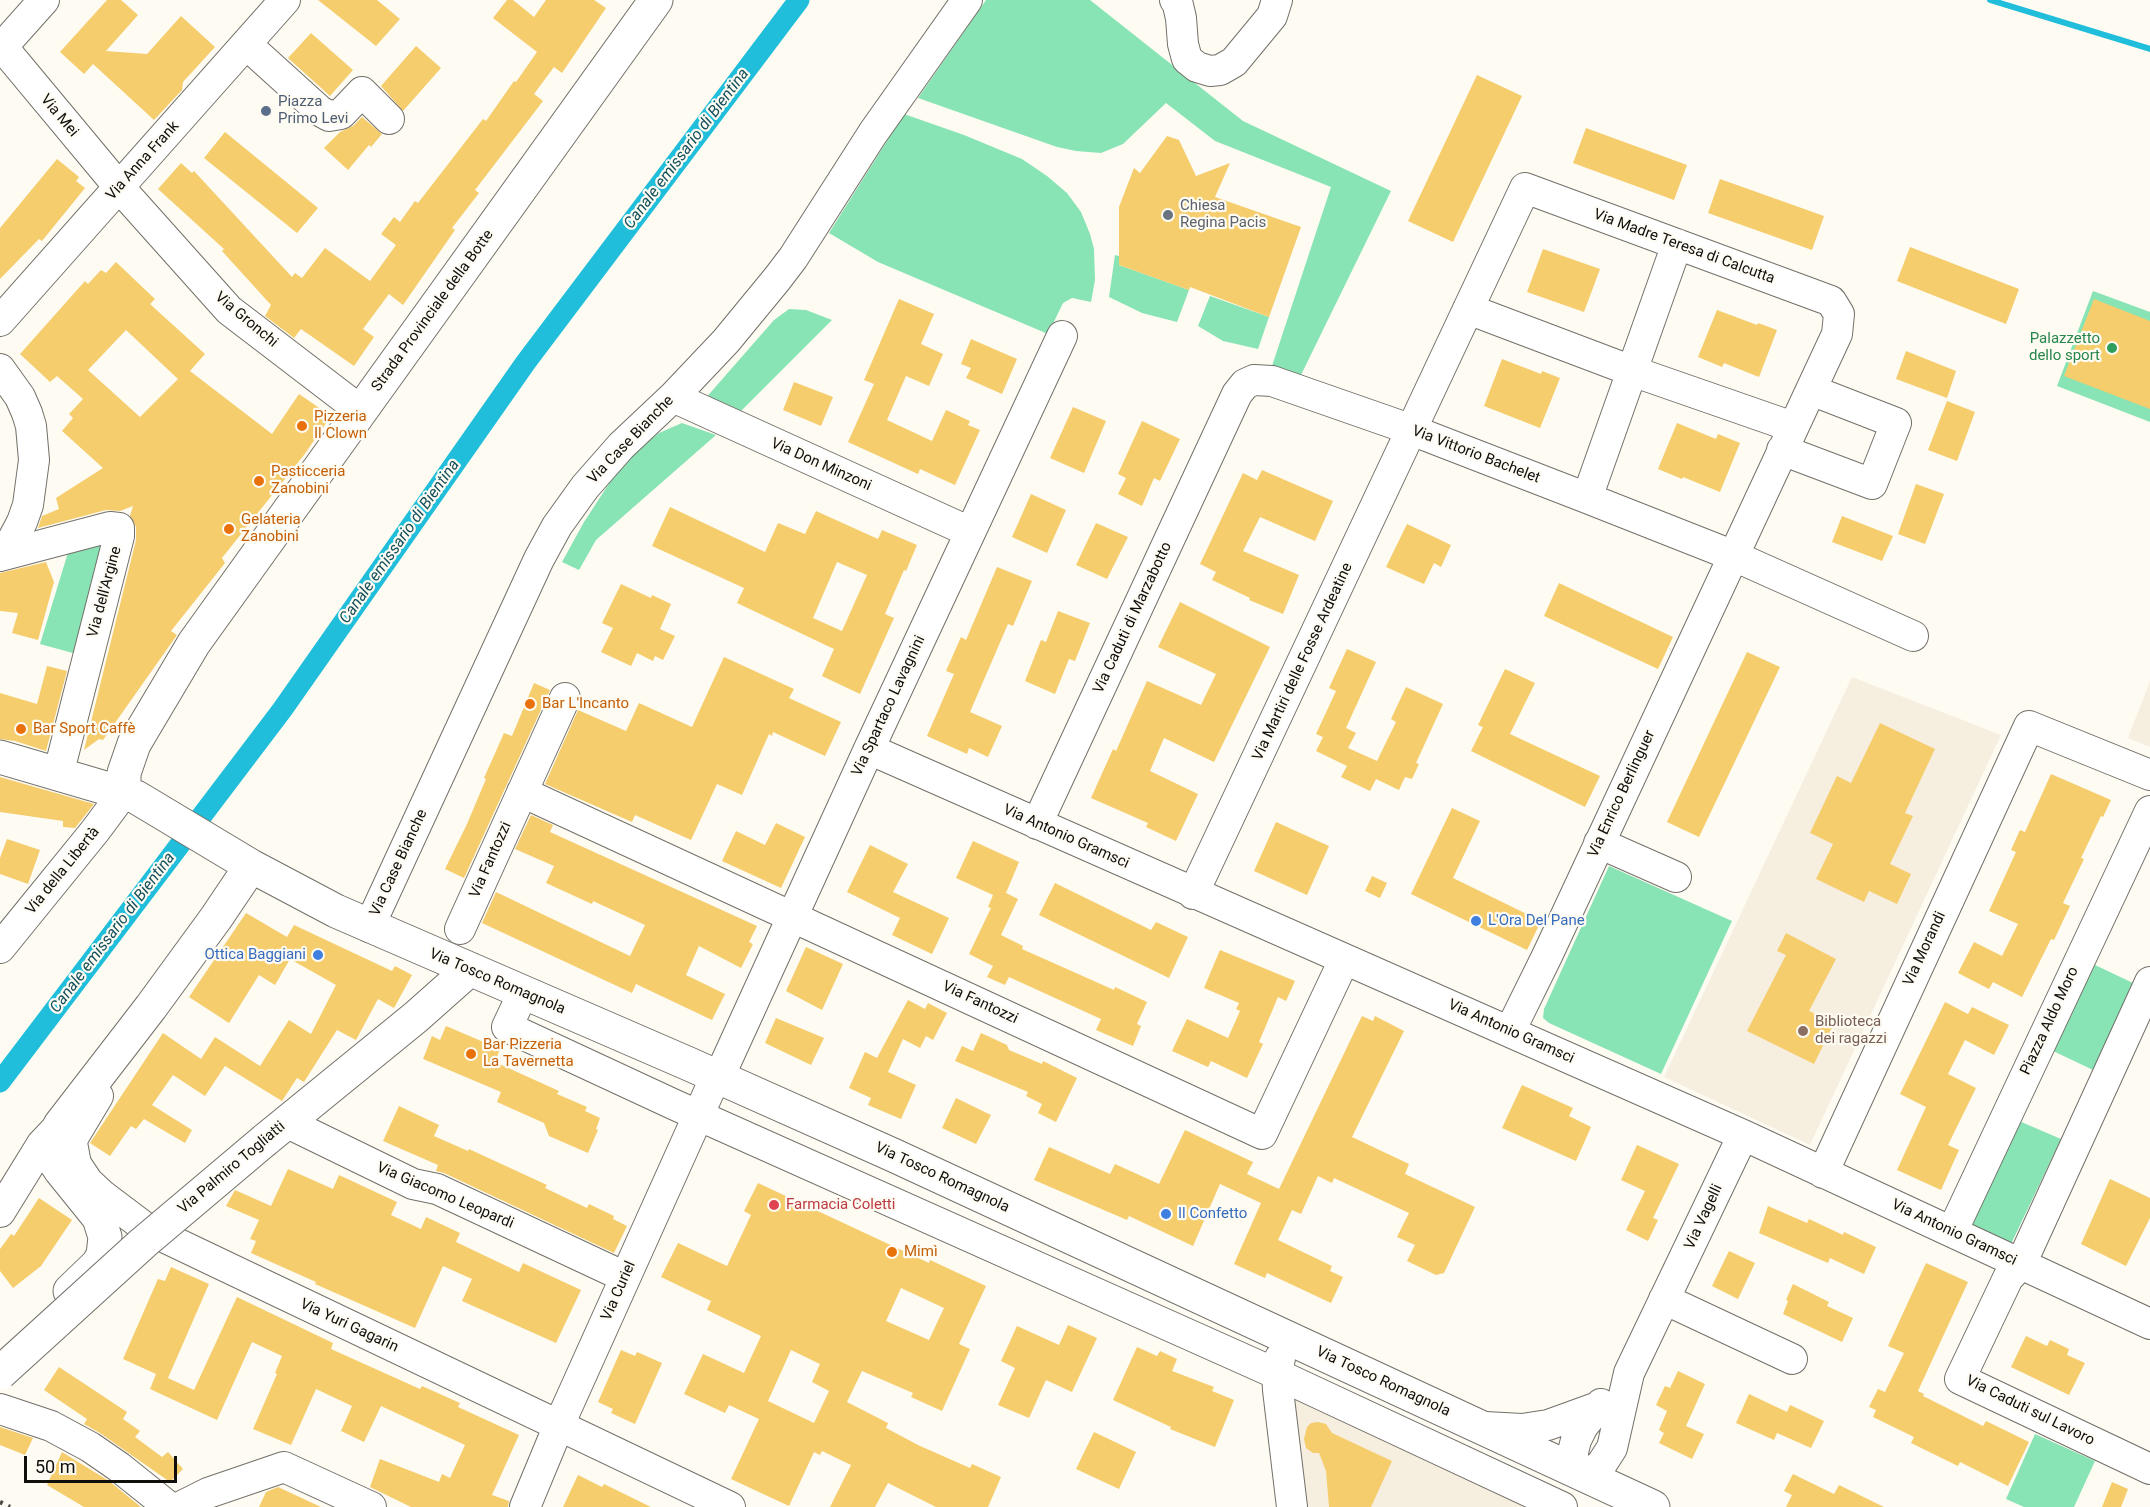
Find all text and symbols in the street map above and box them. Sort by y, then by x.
water label: Canale emissario di Bientina [620,65,754,233]
street label: Via Mei [36,91,82,141]
place label: Piazza Primo Levi [278,93,348,128]
marker: Piazza Primo Levi [259,104,273,118]
street label: Via Anna Frank [103,118,183,204]
place label: Chiesa Regina Pacis [1180,197,1266,232]
street label: Via Madre Teresa di Calcutta [1591,206,1777,288]
marker: Chiesa Regina Pacis [1161,208,1175,222]
street label: Strada Provinciale della Botte [368,227,498,395]
street label: Via Gronchi [211,288,281,352]
place label: Palazzetto dello sport [2029,330,2100,365]
marker: Palazzetto dello sport [2105,341,2119,355]
street label: Via Case Bianche [584,392,678,488]
place label: Pizzeria Il Clown [314,408,367,443]
marker: Pizzeria Il Clown [295,419,309,433]
street label: Via Vittorio Bachelet [1409,422,1543,488]
street label: Via Don Minzoni [768,435,874,495]
water label: Canale emissario di Bientina [336,456,464,628]
place label: Pasticceria Zanobini [271,463,345,498]
marker: Pasticceria Zanobini [252,474,266,488]
place label: Gelateria Zanobini [241,511,301,546]
marker: Gelateria Zanobini [222,522,236,536]
street label: Via Caduti di Marzabotto [1090,539,1176,697]
street label: Via dell'Argine [84,544,126,640]
street label: Via Martiri delle Fosse Ardeatine [1249,560,1357,764]
street label: Via Spartaco Lavagnini [849,633,929,779]
place label: Bar L'Incanto [542,695,629,713]
marker: Bar L'Incanto [523,697,537,711]
place label: Bar Sport Caffè [33,720,135,738]
marker: Bar Sport Caffè [14,722,28,736]
street label: Via Enrico Berlinguer [1585,727,1659,861]
street label: Via Antonio Gramsci [1000,801,1132,873]
street label: Via Case Bianche [366,807,432,919]
street label: Via Fantozzi [466,819,516,901]
street label: Via della Libertà [22,824,104,918]
water label: Canale emissario di Bientina [46,849,180,1017]
street label: Via Morandi [1900,909,1950,989]
place label: L'Ora Del Pane [1488,912,1585,930]
marker: L'Ora Del Pane [1469,914,1483,928]
street label: Via Tosco Romagnola [426,945,568,1019]
place label: Ottica Baggiani [204,946,306,964]
marker: Ottica Baggiani [311,948,325,962]
street label: Piazza Aldo Moro [2017,964,2083,1078]
street label: Via Fantozzi [939,978,1021,1028]
street label: Via Antonio Gramsci [1445,996,1577,1068]
place label: Biblioteca dei ragazzi [1815,1013,1887,1048]
marker: Biblioteca dei ragazzi [1796,1024,1810,1038]
place label: Bar Pizzeria La Tavernetta [483,1036,574,1071]
marker: Bar Pizzeria La Tavernetta [464,1047,478,1061]
street label: Via Palmiro Togliatti [175,1118,289,1218]
street label: Via Tosco Romagnola [872,1139,1012,1217]
street label: Via Giacomo Leopardi [374,1159,516,1233]
street label: Via Vagelli [1681,1182,1727,1252]
place label: Farmacia Coletti [786,1196,895,1214]
street label: Via Antonio Gramsci [1888,1196,2020,1270]
marker: Farmacia Coletti [767,1198,781,1212]
place label: Il Confetto [1178,1205,1247,1223]
marker: Il Confetto [1159,1207,1173,1221]
place label: Mimì [904,1243,938,1261]
marker: Mimì [885,1245,899,1259]
street label: Via Curiel [598,1258,640,1324]
street label: Via Yuri Gagarin [297,1295,401,1357]
street label: Via Tosco Romagnola [1313,1343,1453,1421]
street label: Via Caduti sul Lavoro [1963,1372,2097,1450]
scale bar [27,1444,180,1482]
text: 50 m [35,1456,75,1477]

